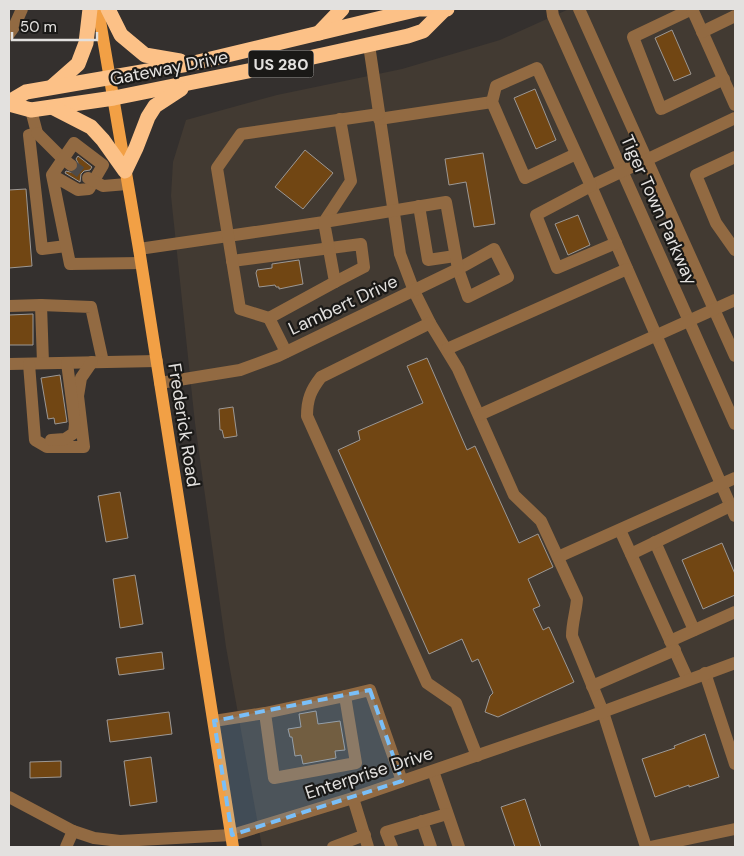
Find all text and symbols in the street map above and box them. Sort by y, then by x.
scale bar [12,10,98,42]
text: 50 m [20,17,57,37]
street label: Gateway Drive [108,45,230,91]
road number: US 280 [248,51,314,78]
street label: Tiger Town Parkway [615,131,703,289]
street label: Lambert Drive [284,269,402,341]
street label: Frederick Road [162,362,206,488]
street label: Enterprise Drive [302,741,436,805]

